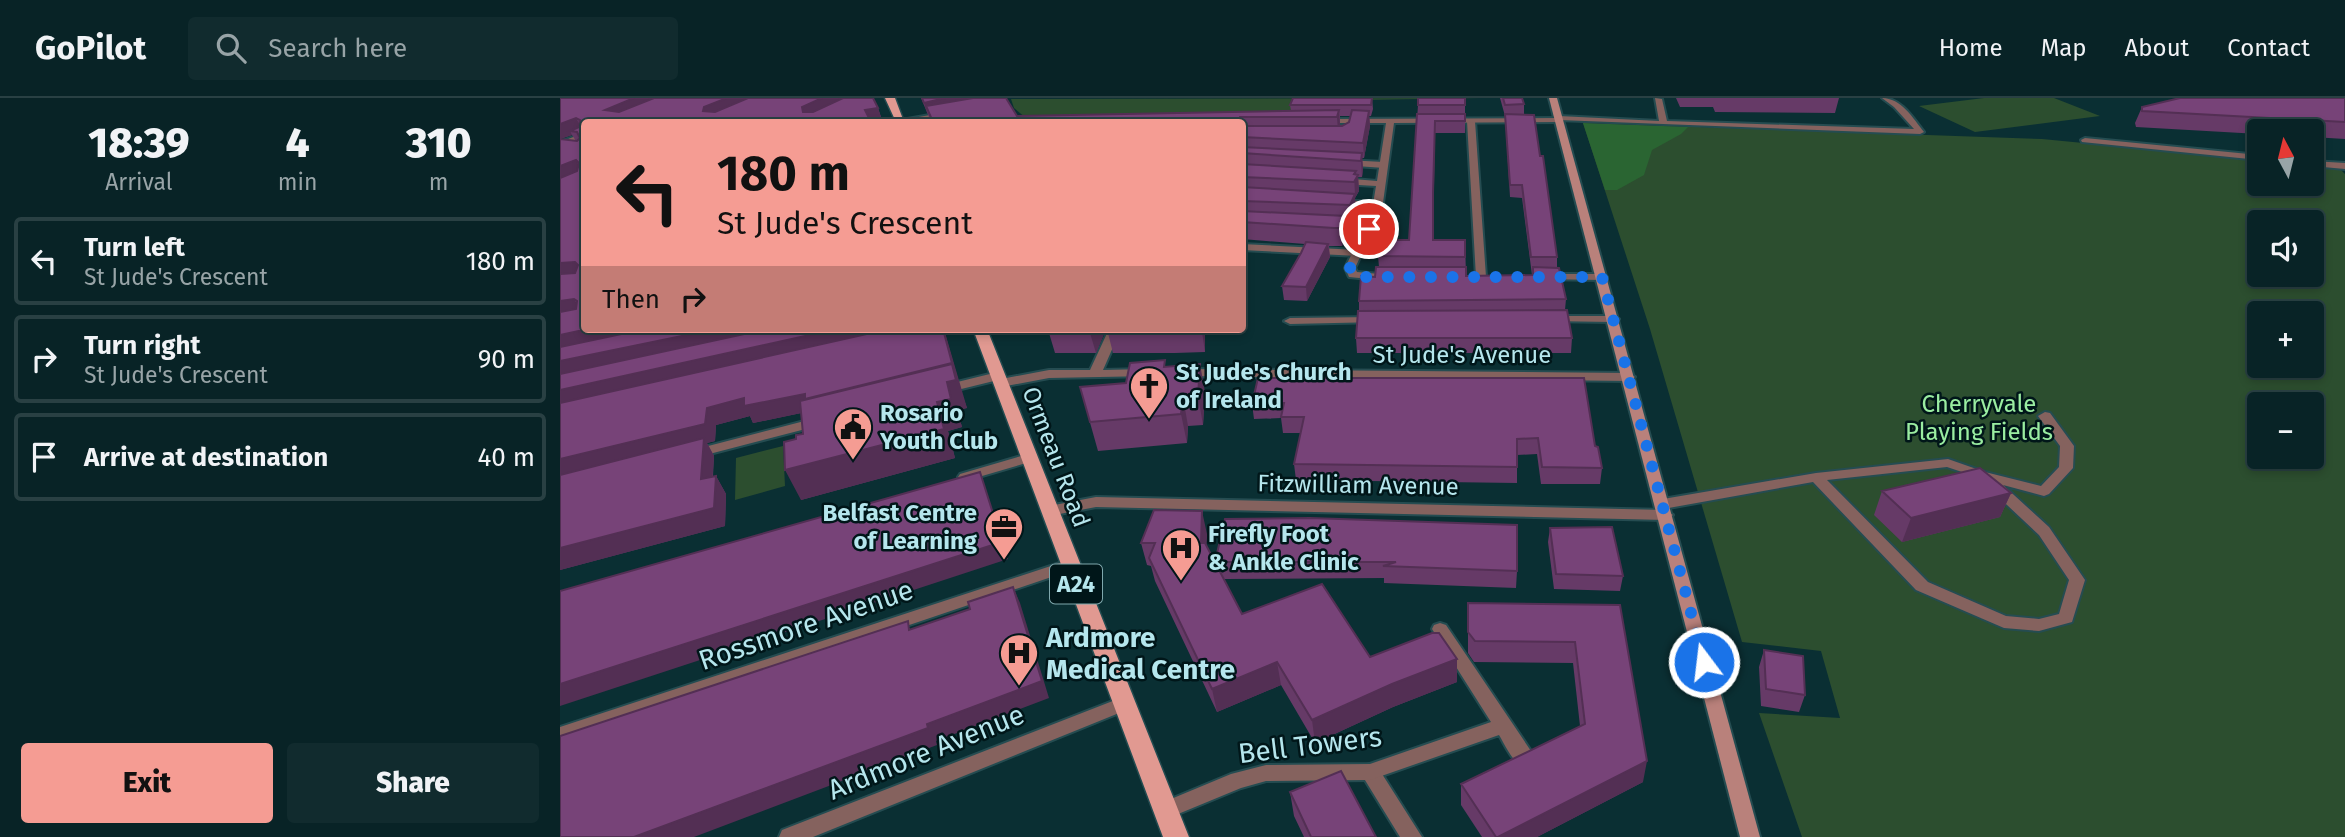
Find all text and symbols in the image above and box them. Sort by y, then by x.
search box [188,17,678,80]
text: GoPilot [35,28,146,68]
icon: search [212,29,250,67]
text: Search here [268,33,407,64]
text: Home [1939,34,2003,62]
text: Map [2041,34,2087,62]
text: About [2125,34,2189,62]
text: Contact [2227,34,2310,62]
text: 18:39 [88,118,189,168]
text: 4 [285,118,310,168]
text: 310 [406,118,472,168]
north arrow [2247,119,2324,196]
map controls [2247,119,2324,469]
text: 180 m [717,144,850,203]
icon: left [602,147,693,238]
text: Arrival [105,168,173,196]
text: min [278,168,317,196]
text: m [429,168,449,196]
pin [1339,199,1399,259]
text: St Jude's Crescent [717,204,973,242]
icon: arrive [1350,210,1388,248]
button: sound [2247,210,2324,287]
text: Turn left [84,232,185,263]
icon: left [25,242,63,280]
text: 180 m [466,246,535,277]
text: St Jude's Crescent [84,263,268,291]
icon: right [674,280,712,318]
text: Then [602,284,660,315]
button: + [2247,301,2324,378]
text: Turn right [84,330,201,361]
icon: right [25,340,63,378]
street label: St Jude's Avenue [1373,341,1551,369]
text: 90 m [478,344,535,375]
place label: St Jude's Church of Ireland [1176,358,1352,414]
text: St Jude's Crescent [84,361,268,389]
church icon: St Jude's Church of Ireland [1128,365,1170,420]
street label: Ormeau Road [1016,383,1096,531]
park label: Cherryvale Playing Fields [1905,390,2053,446]
button: − [2247,392,2324,469]
place label: Rosario Youth Club [879,399,998,455]
public building icon: Rosario Youth Club [832,406,874,461]
icon: arrive [25,438,63,476]
text: Arrive at destination [84,442,328,473]
text: 40 m [477,442,535,473]
street label: Fitzwilliam Avenue [1257,469,1459,501]
place label: Belfast Centre of Learning [823,499,978,555]
office icon: Belfast Centre of Learning [983,506,1025,561]
place label: Firefly Foot & Ankle Clinic [1208,520,1359,576]
hospital icon: Firefly Foot & Ankle Clinic [1160,527,1202,582]
road number: A24 [1050,564,1102,604]
street label: Rossmore Avenue [694,573,918,677]
place label: Ardmore Medical Centre [1045,621,1235,686]
position arrow [1667,625,1741,699]
hospital icon: Ardmore Medical Centre [998,632,1040,687]
street label: Ardmore Avenue [823,698,1029,806]
street label: Bell Towers [1236,720,1384,770]
button: Exit [21,743,273,823]
button: Share [287,743,539,823]

